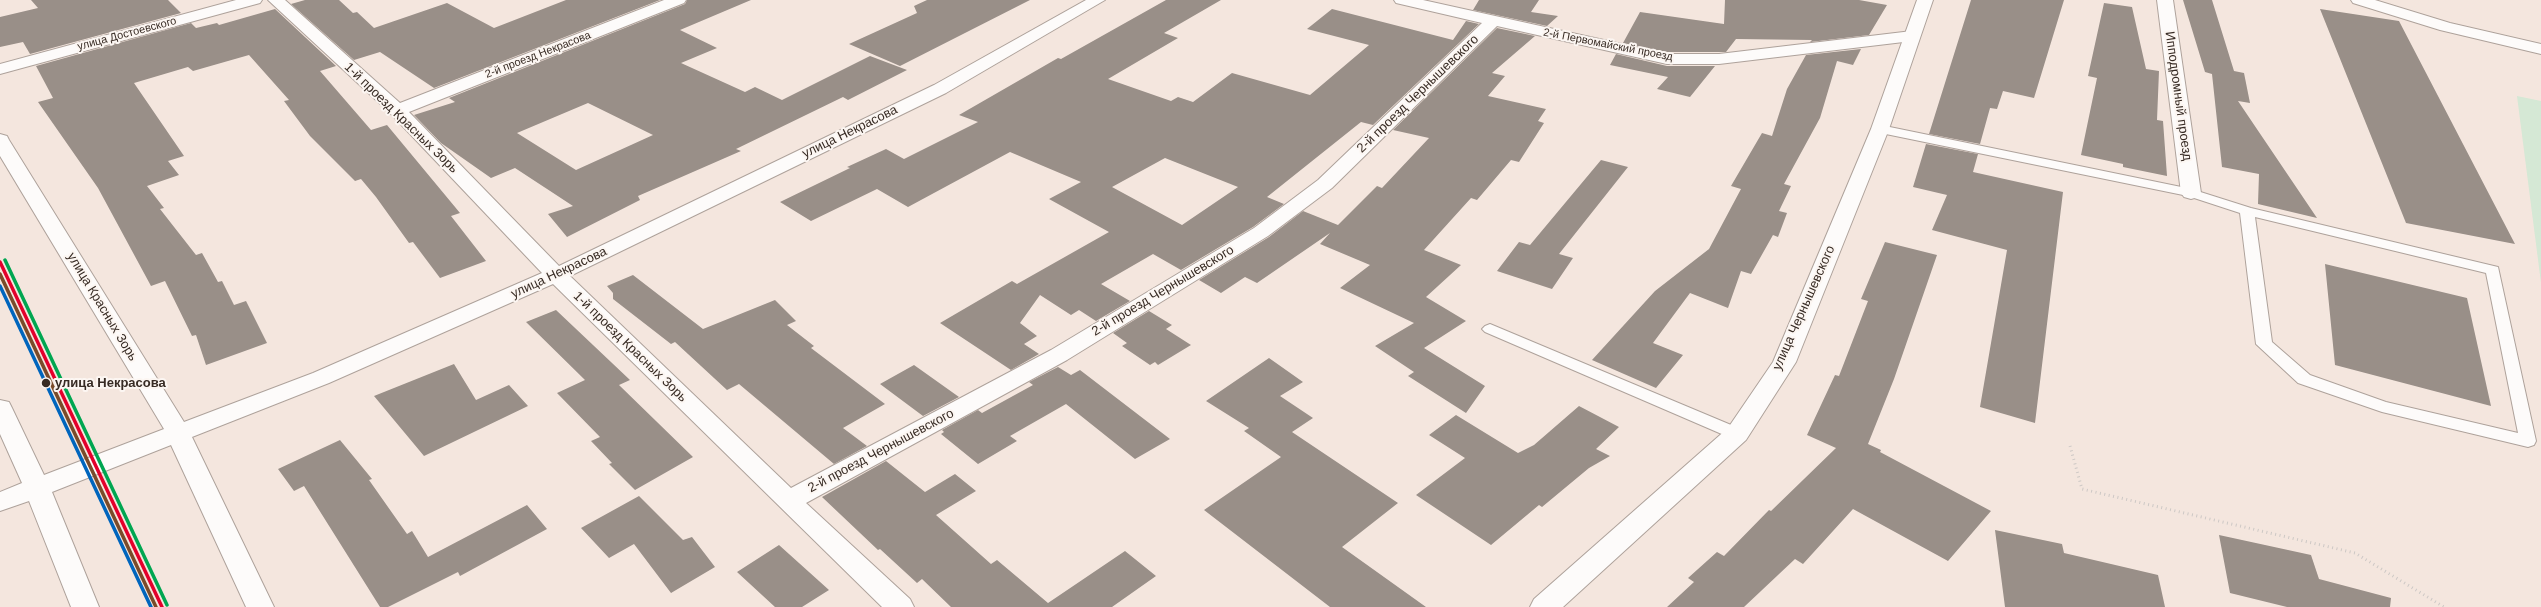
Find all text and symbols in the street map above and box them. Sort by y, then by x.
street label: улица Достоевского [76,14,178,54]
street label: 2-й Первомайский проезд [1542,26,1674,64]
street label: 2-й проезд Некрасова [483,29,593,81]
street label: Ипподромный проезд [2161,30,2195,162]
street label: 2-й проезд Чернышевского [1354,32,1482,156]
street label: 1-й проезд Красных Зорь [341,60,461,176]
street label: улица Некрасова [800,102,900,162]
street label: 2-й проезд Чернышевского [1089,242,1237,340]
street label: улица Чернышевского [1769,243,1839,373]
street label: улица Некрасова [509,244,609,302]
street label: улица Красных Зорь [63,250,141,364]
street label: 1-й проезд Красных Зорь [570,289,690,405]
place label: улица Некрасова [55,375,166,391]
marker: улица Некрасова [40,377,52,389]
street label: 2-й проезд Чернышевского [805,406,957,496]

